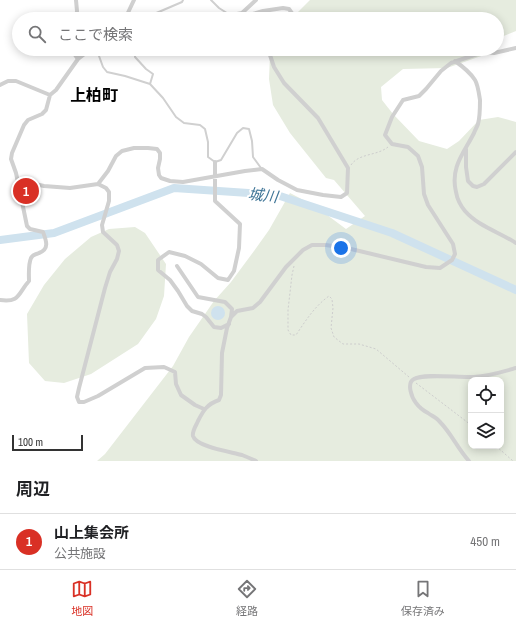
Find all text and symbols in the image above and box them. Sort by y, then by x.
search box [12,12,504,56]
icon: search [26,23,48,45]
text: ここで検索 [58,24,133,45]
district label: 上柏町 [70,84,118,106]
pin: 1 [13,176,39,206]
water label: 城川 [247,183,281,207]
your location [331,238,351,258]
map controls [468,377,504,449]
button: locate [468,377,504,413]
button: layers [468,413,504,449]
scale bar [12,433,83,452]
text: 100 m [18,435,43,449]
text: 周辺 [16,477,50,500]
text: 山上集会所 [54,522,129,543]
text: 1 [26,533,32,550]
text: 450 m [470,533,500,550]
text: 公共施設 [54,545,106,562]
tab: 地図 [71,578,93,618]
tab: 経路 [236,578,258,618]
tab: 保存済み [401,578,445,618]

